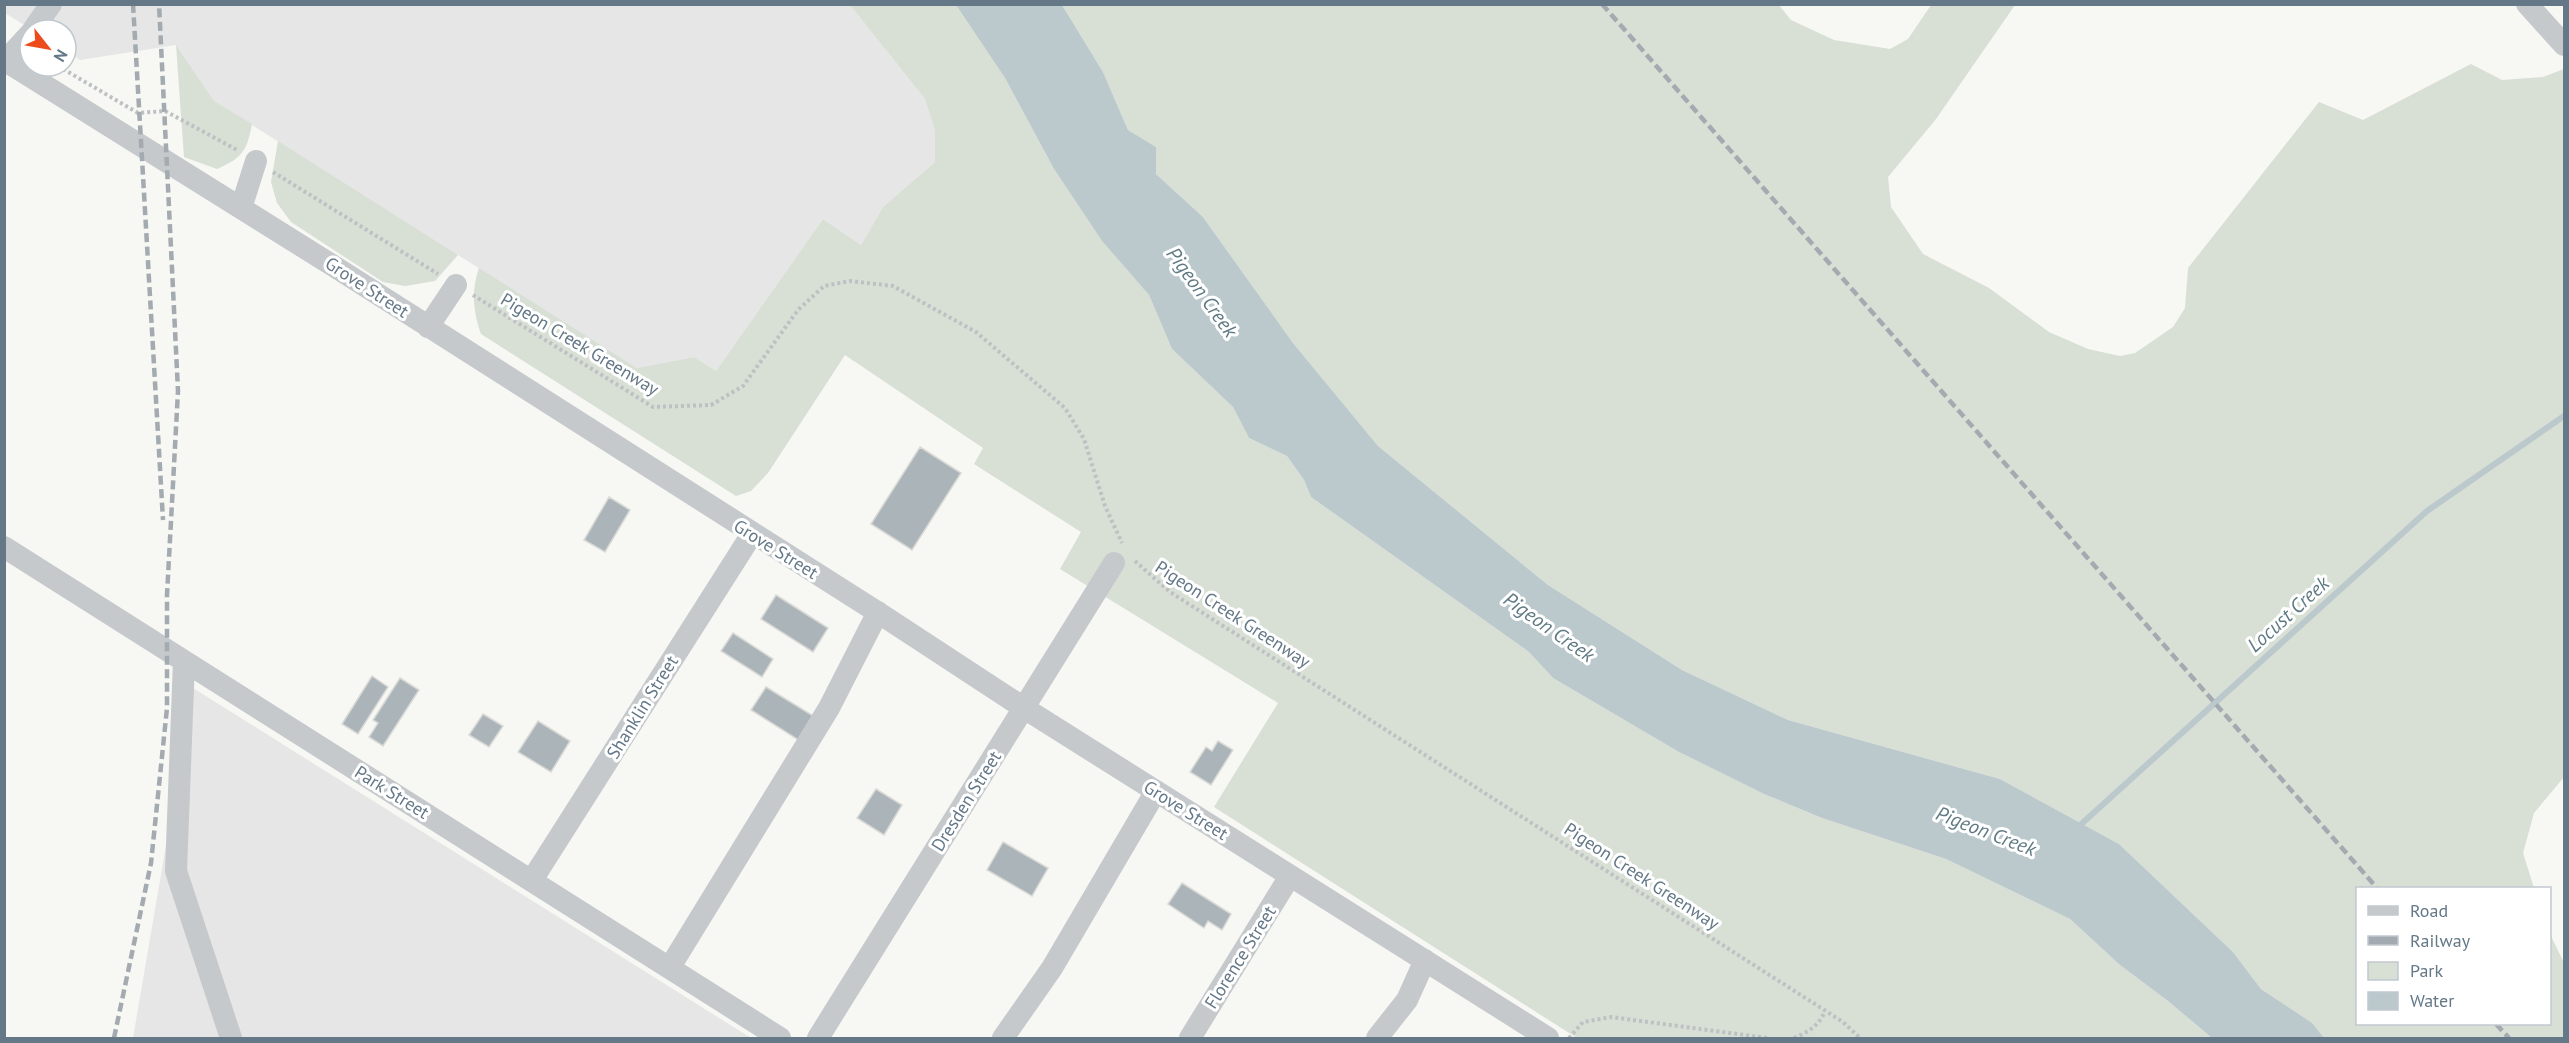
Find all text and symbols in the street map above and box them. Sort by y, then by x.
north arrow [18,18,78,78]
text: N [50,46,72,65]
water label: Pigeon Creek [1161,242,1244,343]
street label: Grove Street [321,251,413,323]
street label: Pigeon Creek Greenway [497,288,664,401]
street label: Grove Street [730,514,822,584]
street label: Pigeon Creek Greenway [1151,555,1315,673]
water label: Locust Creek [2242,570,2335,658]
water label: Pigeon Creek [1498,586,1600,668]
street label: Shanklin Street [601,651,683,763]
street label: Dresden Street [926,747,1006,855]
street label: Park Street [351,760,433,824]
street label: Grove Street [1140,775,1232,845]
water label: Pigeon Creek [1932,800,2041,862]
street label: Pigeon Creek Greenway [1560,817,1724,935]
legend [2356,887,2551,1025]
text: Road [2410,899,2448,922]
street label: Florence Street [1199,901,1281,1013]
text: Railway [2410,929,2471,952]
text: Park [2410,959,2443,982]
text: Water [2410,989,2454,1012]

